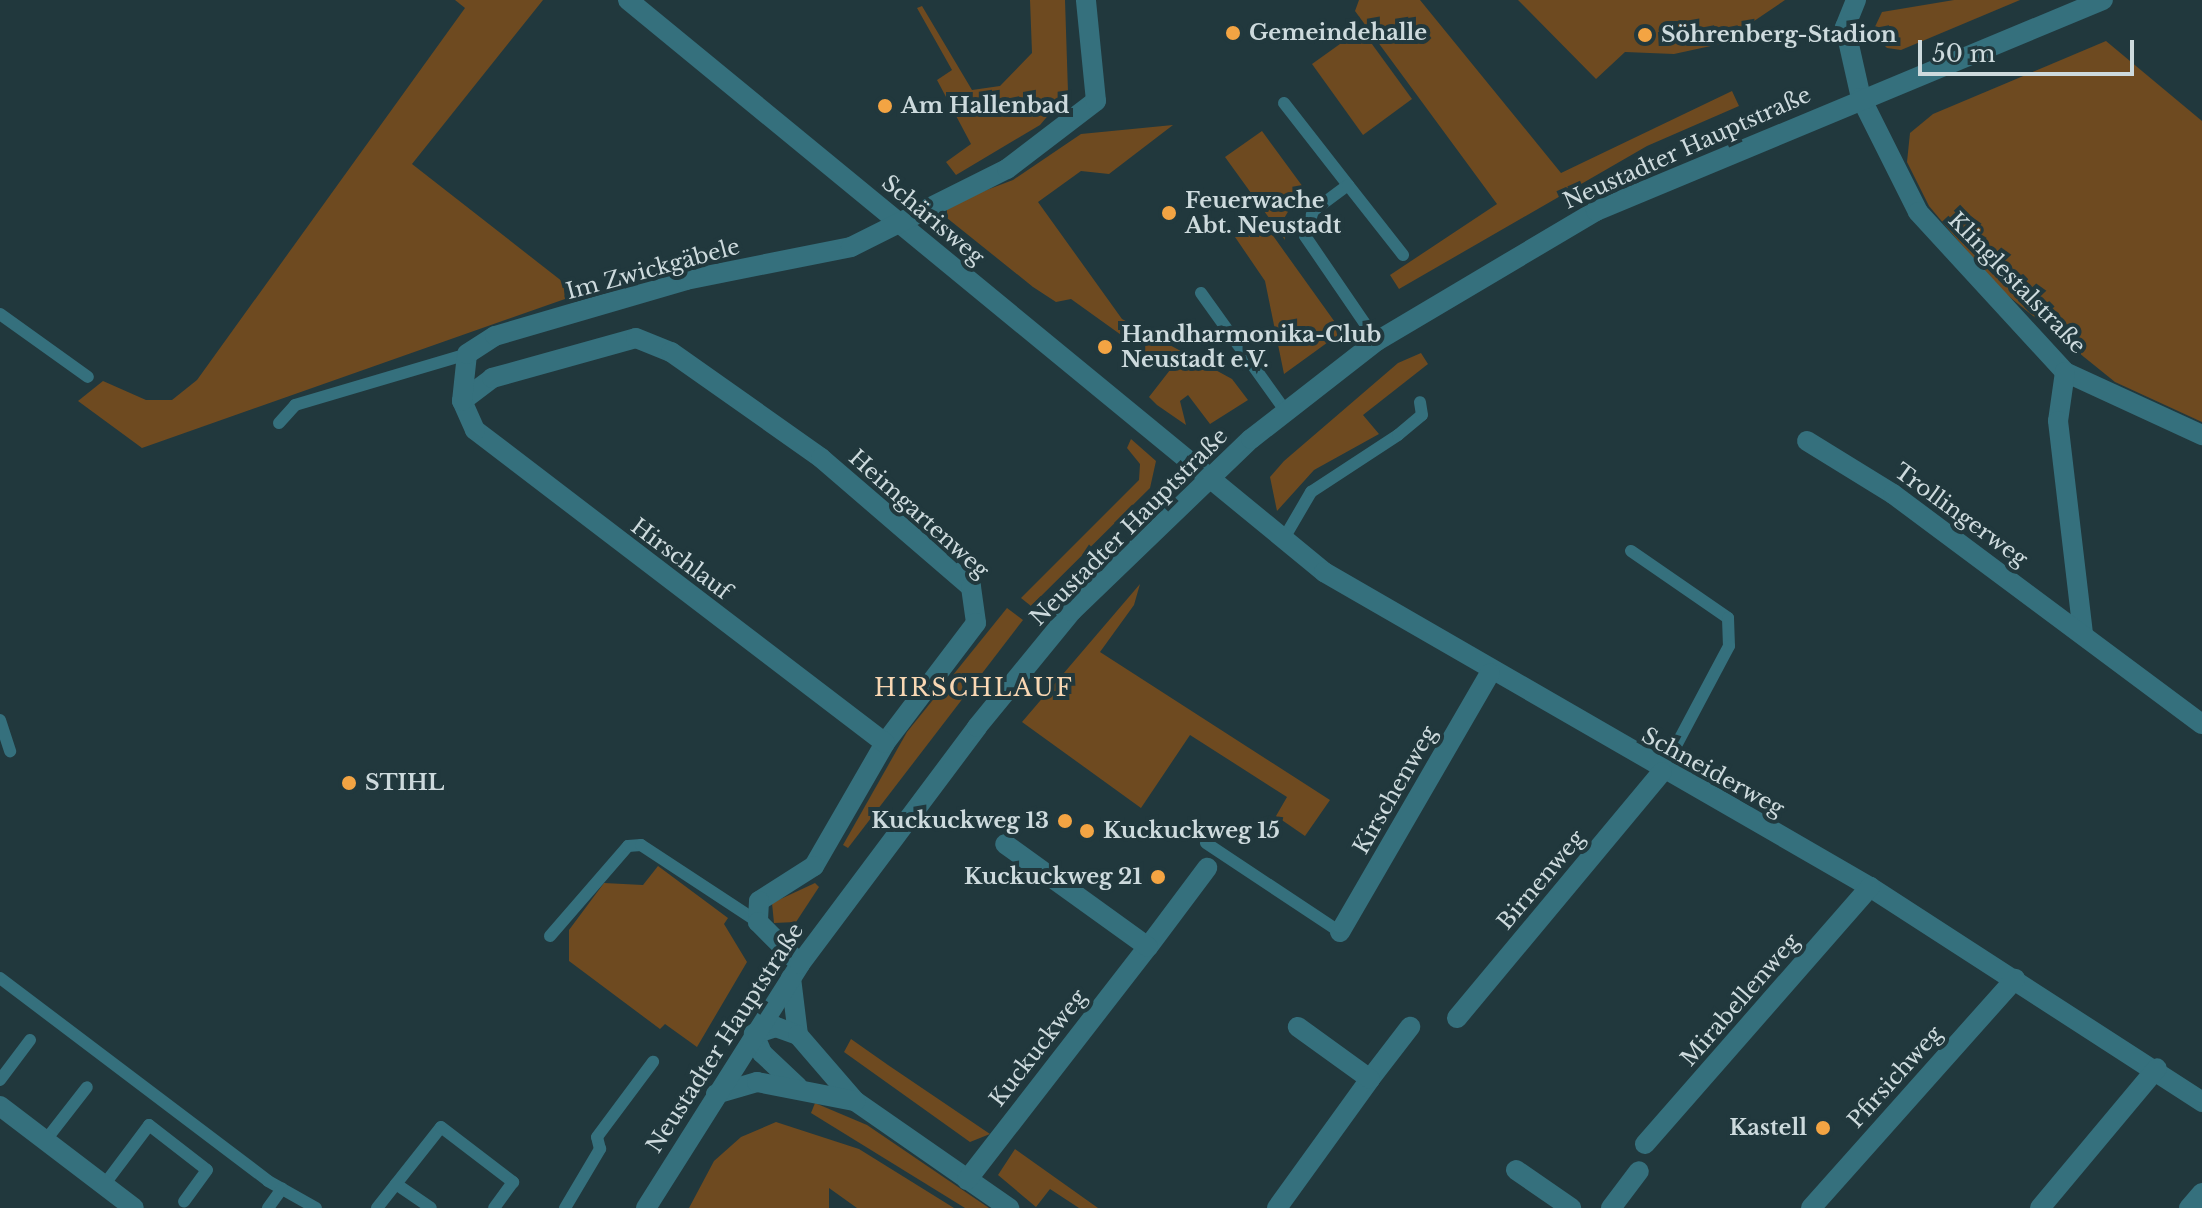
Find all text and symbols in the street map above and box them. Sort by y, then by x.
place label: Gemeindehalle [1249,20,1427,46]
place label: Söhrenberg-Stadion [1661,22,1897,48]
marker: Gemeindehalle [1224,24,1242,42]
scale bar [1922,24,2138,74]
marker: Söhrenberg-Stadion [1636,26,1654,44]
text: 50 m [1932,39,1995,68]
street label: Neustadter Hauptstraße [1559,81,1815,215]
place label: Am Hallenbad [901,93,1070,119]
marker: Am Hallenbad [876,97,894,115]
street label: Schärisweg [877,170,989,270]
place label: Feuerwache Abt. Neustadt [1185,187,1341,238]
marker: Feuerwache Abt. Neustadt [1160,204,1178,222]
street label: Klinglestalstraße [1943,207,2091,359]
street label: Im Zwickgäbele [563,233,743,305]
place label: Handharmonika-Club Neustadt e.V. [1121,321,1381,372]
marker: Handharmonika-Club Neustadt e.V. [1096,338,1114,356]
street label: Neustadter Hauptstraße [1025,423,1233,631]
street label: Heimgartenweg [844,444,994,584]
street label: Trollingerweg [1889,458,2033,572]
street label: Hirschlauf [626,513,736,605]
district label: HIRSCHLAUF [874,674,1074,702]
street label: Kirschenweg [1348,721,1442,859]
street label: Schneiderweg [1637,722,1789,822]
place label: STIHL [365,770,444,796]
marker: STIHL [340,774,358,792]
place label: Kuckuckweg 13 [871,808,1049,834]
marker: Kuckuckweg 13 [1056,812,1074,830]
place label: Kuckuckweg 15 [1103,818,1280,844]
marker: Kuckuckweg 15 [1078,822,1096,840]
street label: Birnenweg [1492,825,1590,935]
place label: Kuckuckweg 21 [964,864,1142,890]
marker: Kuckuckweg 21 [1149,868,1167,886]
street label: Neustadter Hauptstraße [641,918,809,1158]
street label: Mirabellenweg [1675,928,1805,1072]
street label: Kuckuckweg [984,984,1092,1112]
street label: Pfirsichweg [1842,1021,1948,1133]
place label: Kastell [1729,1115,1807,1141]
marker: Kastell [1814,1119,1832,1137]

